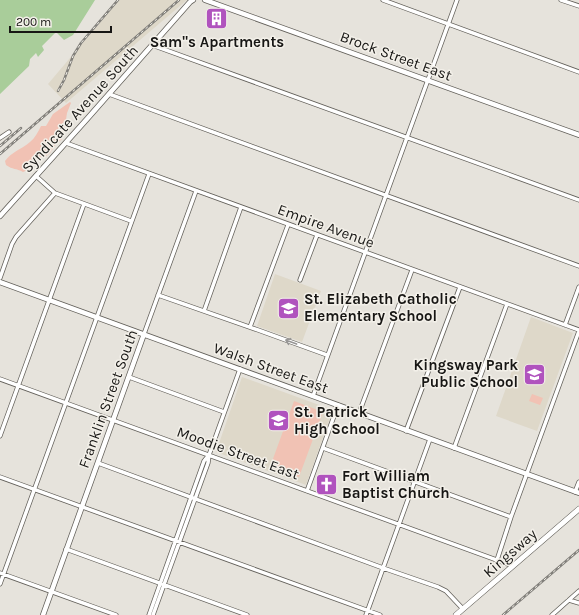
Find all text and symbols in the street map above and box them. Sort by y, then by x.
building icon: Sam"s Apartments [204,6,230,32]
scale bar [10,8,111,34]
text: 200 m [16,15,51,29]
street label: Brock Street East [338,27,455,85]
place label: Sam"s Apartments [150,33,284,51]
street label: Syndicate Avenue South [18,42,142,176]
street label: Empire Avenue [275,200,377,252]
place label: St. Elizabeth Catholic Elementary School [304,290,457,325]
school or university icon: St. Elizabeth Catholic Elementary School [276,295,302,321]
street label: Franklin Street South [75,327,141,471]
one-way arrow [285,337,297,345]
street label: Walsh Street East [211,339,331,397]
place label: Kingsway Park Public School [414,356,518,391]
school or university icon: Kingsway Park Public School [521,361,547,387]
place label: St. Patrick High School [294,403,380,438]
school or university icon: St. Patrick High School [265,408,291,434]
street label: Moodie Street East [174,423,302,484]
place label: Fort William Baptist Church [342,467,450,502]
church icon: Fort William Baptist Church [314,472,340,498]
street label: Kingsway [480,525,540,581]

